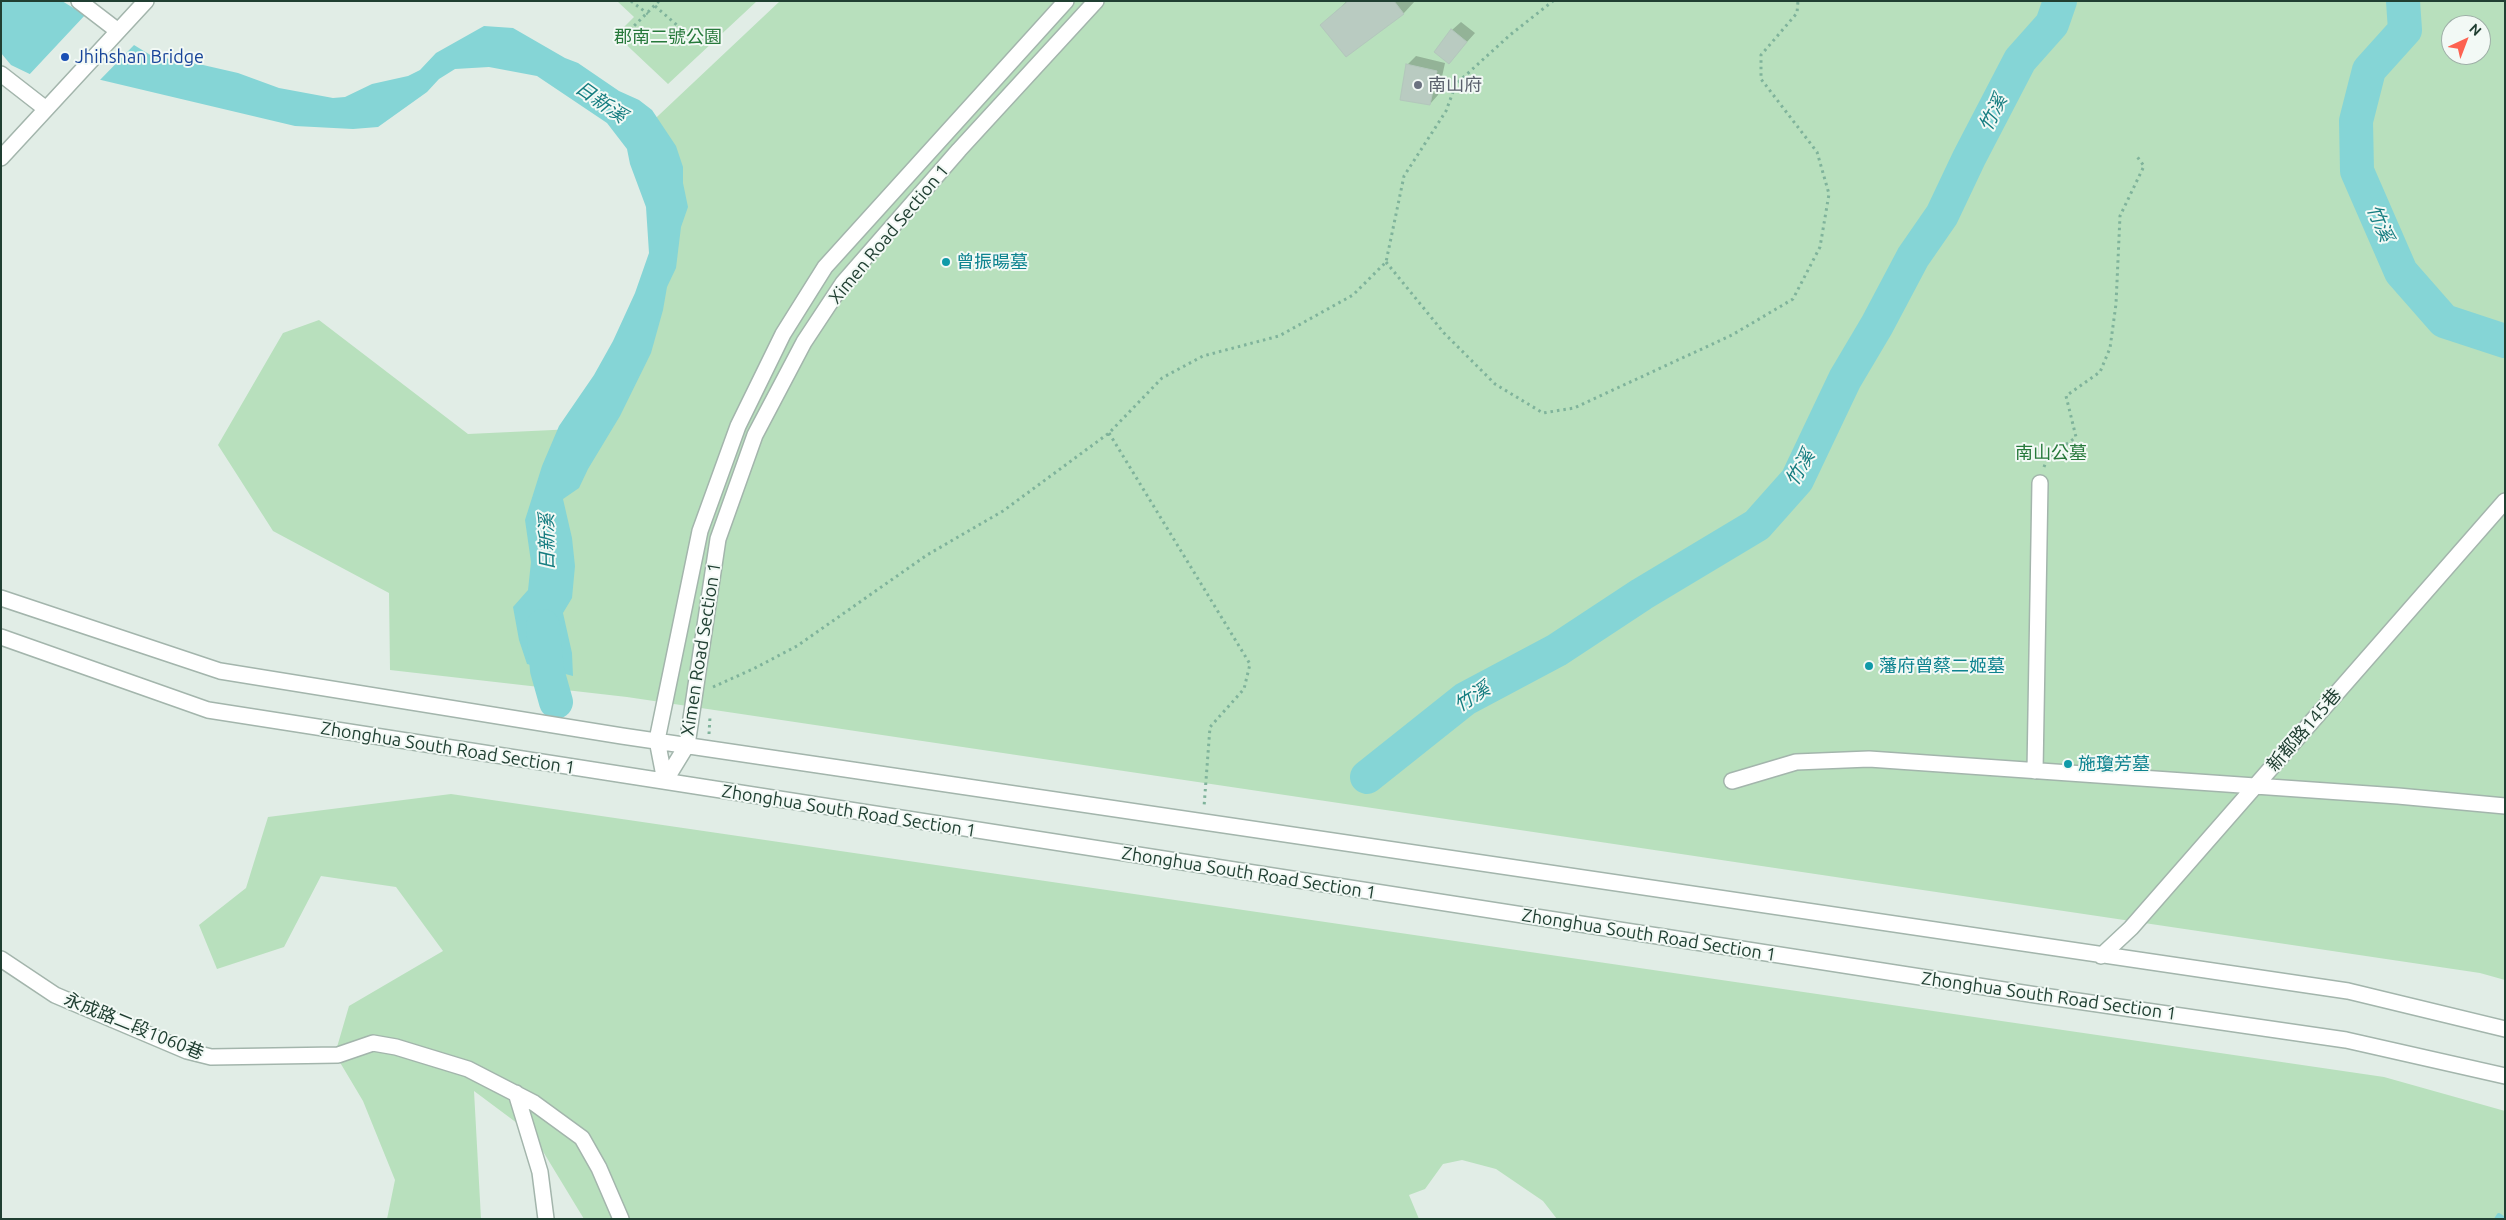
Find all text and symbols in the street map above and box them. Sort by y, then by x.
north arrow [2441,15,2491,65]
text: N [2466,20,2485,39]
park label: 郡南二號公園 [614,26,722,48]
place label: Jhihshan Bridge [75,46,204,68]
marker: Jhihshan Bridge [59,51,71,63]
place label: 南山府 [1428,74,1482,96]
water label: 日新溪 [571,76,631,128]
marker: 南山府 [1412,79,1424,91]
water label: 竹溪 [1974,91,2012,135]
street label: Ximen Road Section 1 [824,160,954,308]
water label: 竹溪 [2362,201,2398,245]
place label: 曾振暘墓 [956,251,1028,273]
marker: 曾振暘墓 [940,256,952,268]
park label: 南山公墓 [2015,442,2087,464]
water label: 竹溪 [1781,446,1819,490]
water label: 日新溪 [535,513,559,571]
street label: Ximen Road Section 1 [677,561,725,737]
place label: 藩府曾蔡二姬墓 [1879,655,2005,677]
marker: 藩府曾蔡二姬墓 [1863,660,1875,672]
water label: 竹溪 [1450,677,1494,717]
street label: 新都路145巷 [2262,684,2346,776]
street label: Zhonghua South Road Section 1 [319,717,577,779]
place label: 施瓊芳墓 [2078,753,2150,775]
marker: 施瓊芳墓 [2062,758,2074,770]
street label: Zhonghua South Road Section 1 [720,780,978,842]
street label: Zhonghua South Road Section 1 [1120,842,1378,904]
street label: Zhonghua South Road Section 1 [1520,904,1778,966]
street label: Zhonghua South Road Section 1 [1920,967,2178,1025]
street label: 永成路二段1060巷 [61,988,207,1064]

